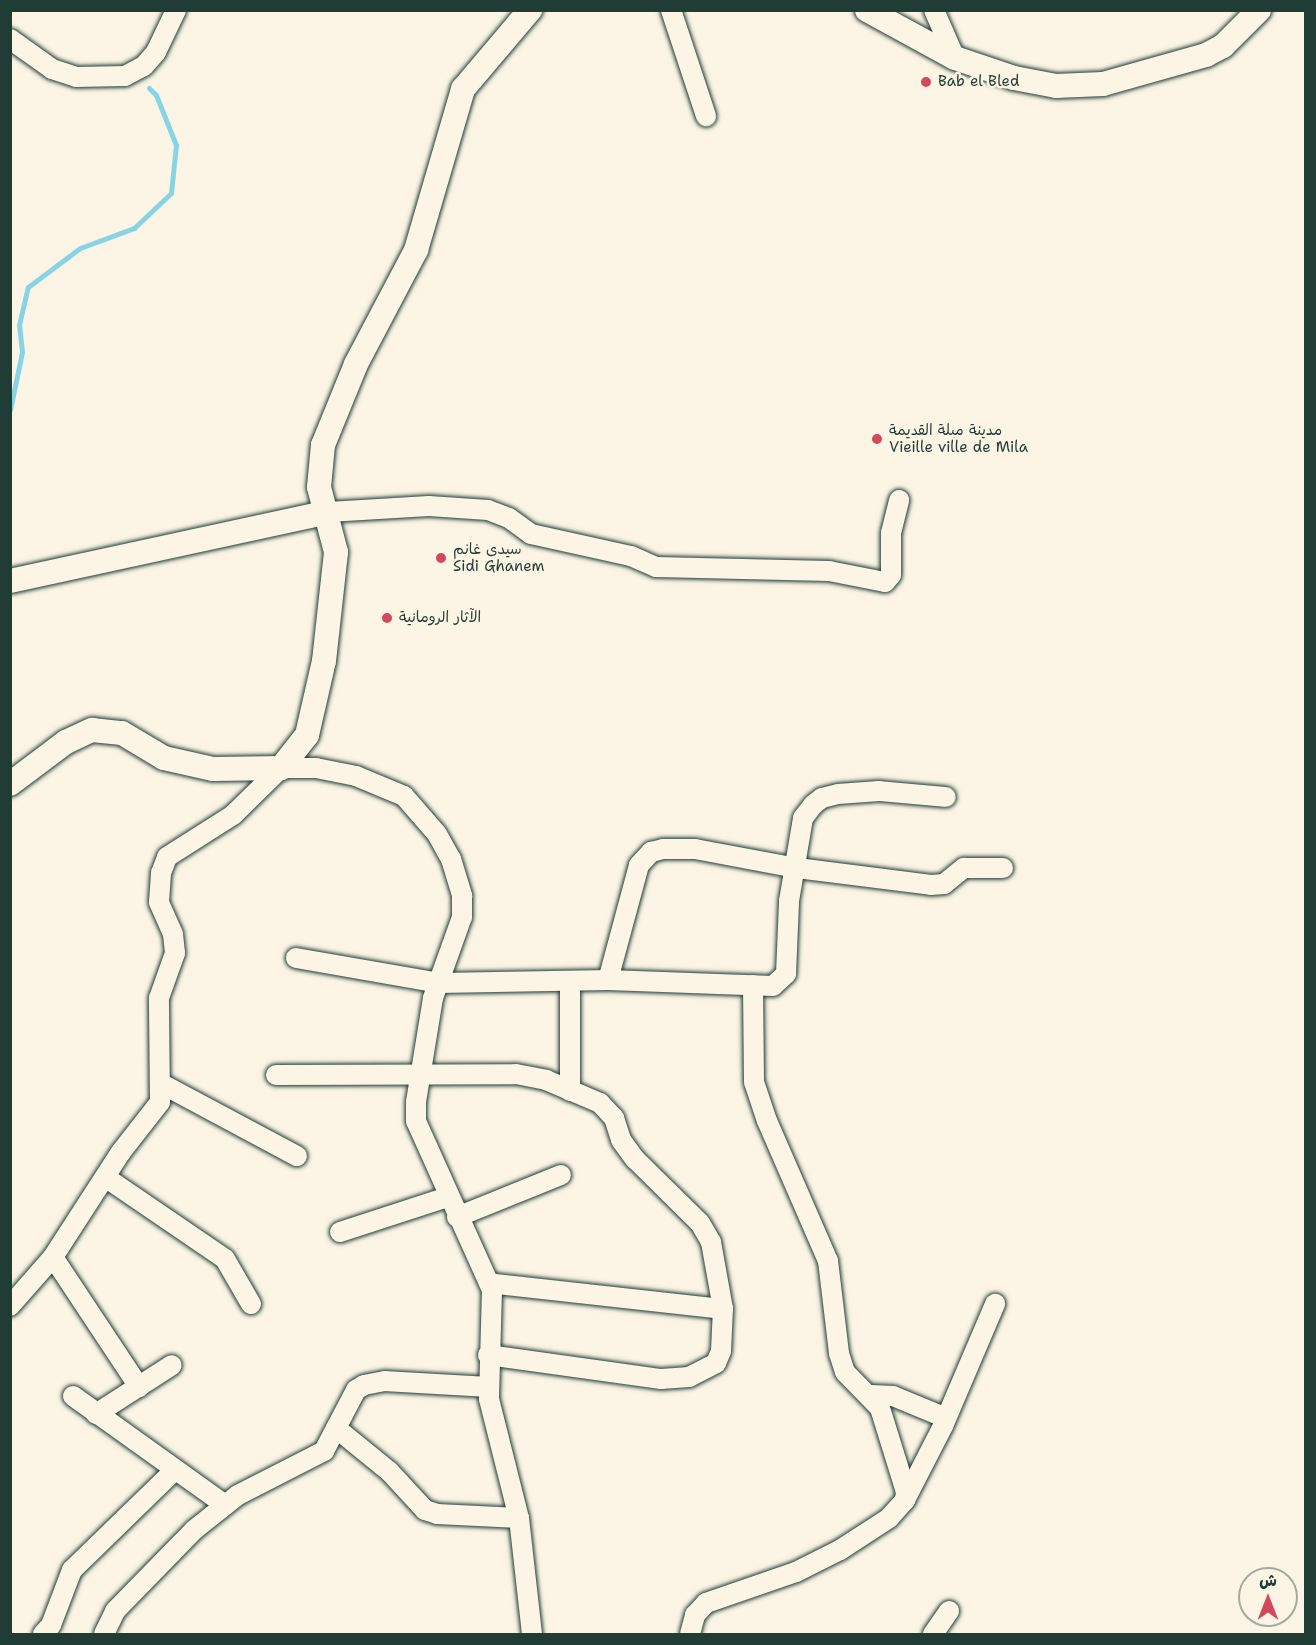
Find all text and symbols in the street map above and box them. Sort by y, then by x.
place label: Bab el Bled [938,73,1019,91]
marker: Bab el Bled [919,75,933,89]
place label: مدينة ميلة القديمة Vieille ville de Mila [889,421,1028,456]
marker: مدينة ميلة القديمة Vieille ville de Mila [870,432,884,446]
place label: سيدي غانم Sidi Ghanem [453,540,544,575]
marker: سيدي غانم Sidi Ghanem [434,551,448,565]
place label: الآثار الرومانية [399,609,481,627]
marker: الآثار الرومانية [380,611,394,625]
north arrow [1238,1567,1298,1627]
text: ش [1259,1570,1277,1591]

